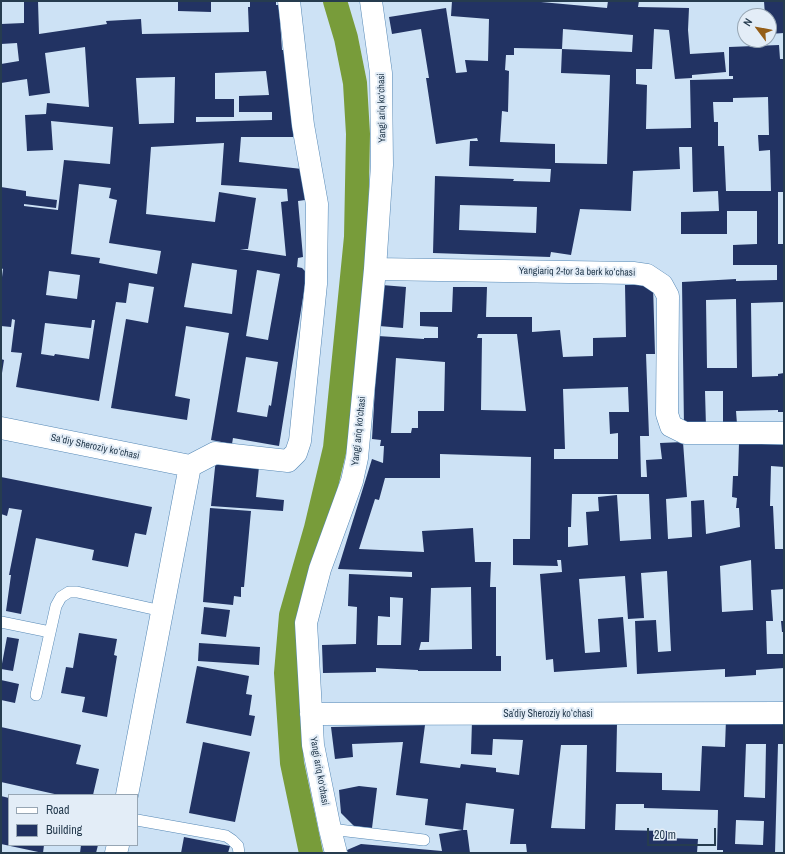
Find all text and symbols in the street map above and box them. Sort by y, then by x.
north arrow [737,8,777,48]
text: N [740,16,755,29]
street label: Yangi ariq ko‘chasi [375,73,389,143]
street label: Yangiariq 2-tor 3a berk koʻchasi [519,265,635,279]
street label: Yangi ariq ko‘chasi [349,396,369,466]
street label: Saʻdiy Sheroziy koʻchasi [49,432,141,462]
street label: Saʼdiy Sheroziy koʻchasi [503,708,593,720]
street label: Yangi ariq ko‘chasi [307,736,331,806]
legend [8,794,138,846]
text: Road [46,802,70,818]
scale bar [649,820,718,846]
text: Building [46,822,82,838]
text: 20 m [654,827,676,843]

